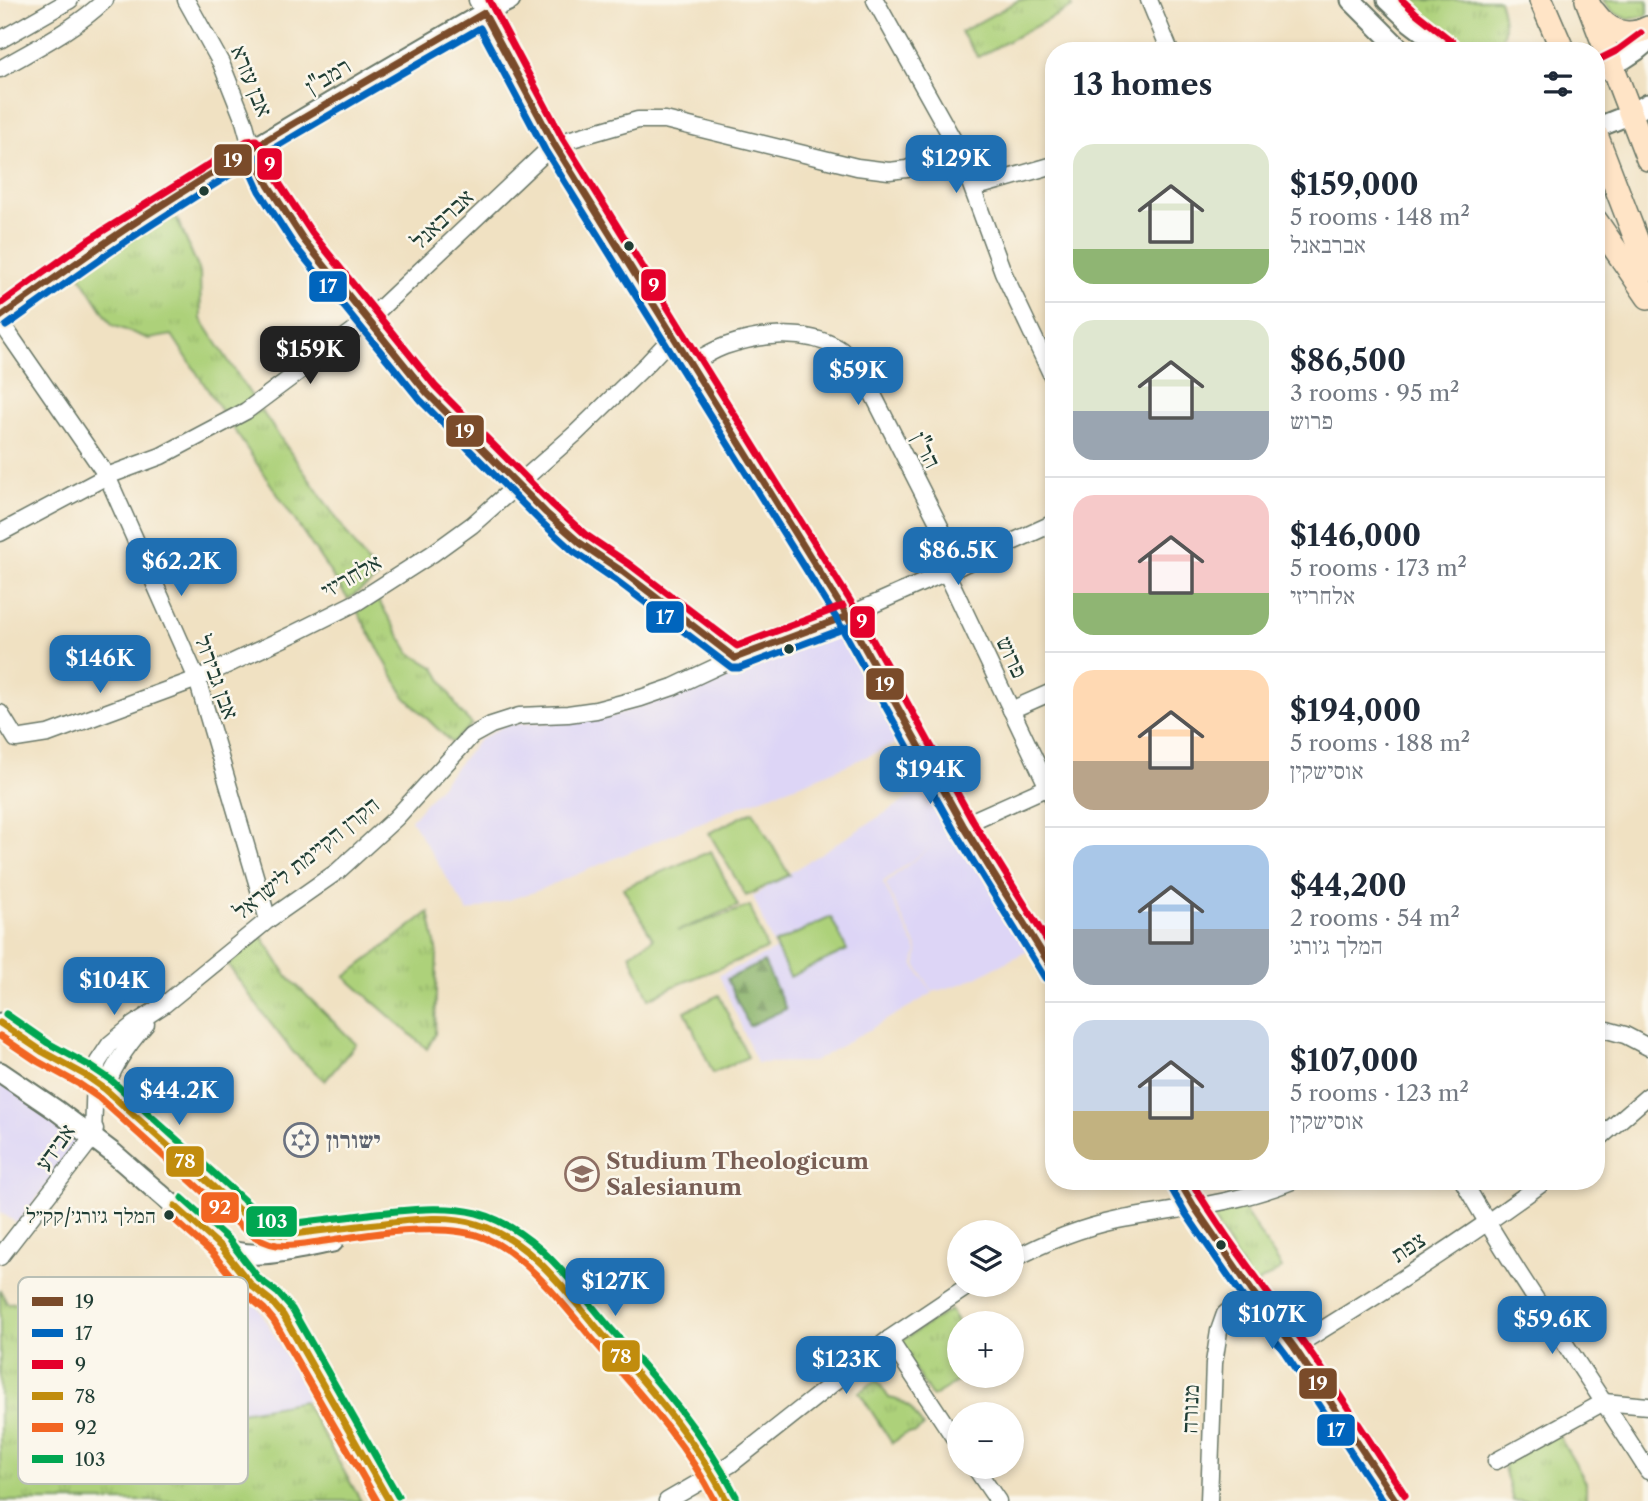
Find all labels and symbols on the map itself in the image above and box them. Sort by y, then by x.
street label: אבן עזרא [225,41,279,121]
street label: רמב"ן [300,52,356,100]
pin: $129K [907,136,1005,195]
line badge: 19 [213,143,253,177]
line badge: 9 [256,147,283,181]
text: 19 [223,149,243,172]
text: 9 [264,153,276,176]
street label: אברבאנל [405,183,479,255]
unlabelled marker [197,184,211,198]
unlabelled marker [622,239,636,253]
line badge: 9 [640,268,667,302]
line badge: 17 [308,270,348,303]
text: 9 [648,274,660,297]
text: 17 [319,275,337,298]
pin: $159K [261,326,359,386]
pin: $59K [817,348,899,407]
line badge: 19 [445,414,485,448]
text: 19 [455,420,475,443]
street label: הר"ן [905,427,947,473]
pin: $86.5K [901,528,1015,587]
pin: $62.2K [124,538,238,598]
street label: אלחריזי [316,548,386,604]
line badge: 17 [645,600,685,634]
line badge: 9 [849,605,876,639]
text: 17 [656,606,674,629]
text: 9 [856,610,868,633]
street label: אבן גבירול [189,631,245,723]
street label: פרוש [990,632,1034,682]
pin: $146K [51,636,149,695]
unlabelled marker [782,642,796,656]
line badge: 19 [865,667,905,701]
text: 19 [875,673,895,696]
pin: $194K [881,746,979,806]
street label: הקרן הקיימת לישראל [227,791,385,925]
pin: $104K [65,958,163,1017]
pin: $44.2K [122,1068,236,1127]
street label: אבידע [29,1118,81,1176]
synagogue icon: ישורון [282,1121,320,1159]
place label: ישורון [326,1126,380,1154]
line badge: 78 [165,1145,205,1178]
place label: Studium Theologicum Salesianum [606,1147,869,1201]
text: 78 [174,1150,196,1173]
school or university icon: Studium Theologicum Salesianum [563,1155,601,1193]
line badge: 92 [200,1191,240,1224]
text: 92 [209,1196,231,1219]
place label: המלך ג׳ורג׳/קק״ל [26,1203,156,1228]
line badge: 103 [245,1205,298,1238]
marker: המלך ג׳ורג׳/קק״ל [162,1208,176,1222]
text: 103 [256,1210,288,1233]
street label: צפת [1385,1225,1431,1269]
unlabelled marker [1214,1238,1228,1252]
pin: $127K [566,1258,664,1318]
legend [18,1277,248,1484]
text: 19 [75,1290,94,1313]
pin: $107K [1223,1292,1321,1351]
pin: $59.6K [1495,1296,1609,1356]
text: 17 [75,1322,93,1345]
pin: $123K [797,1336,895,1396]
line badge: 78 [601,1339,641,1373]
text: 78 [610,1345,632,1368]
text: 9 [75,1353,86,1376]
line badge: 19 [1298,1367,1338,1400]
text: 19 [1308,1372,1328,1395]
street label: מנורה [1175,1384,1205,1434]
text: 78 [75,1385,96,1408]
line badge: 17 [1316,1413,1356,1447]
text: 92 [75,1416,97,1439]
text: 17 [1327,1419,1345,1442]
text: 103 [75,1448,106,1471]

